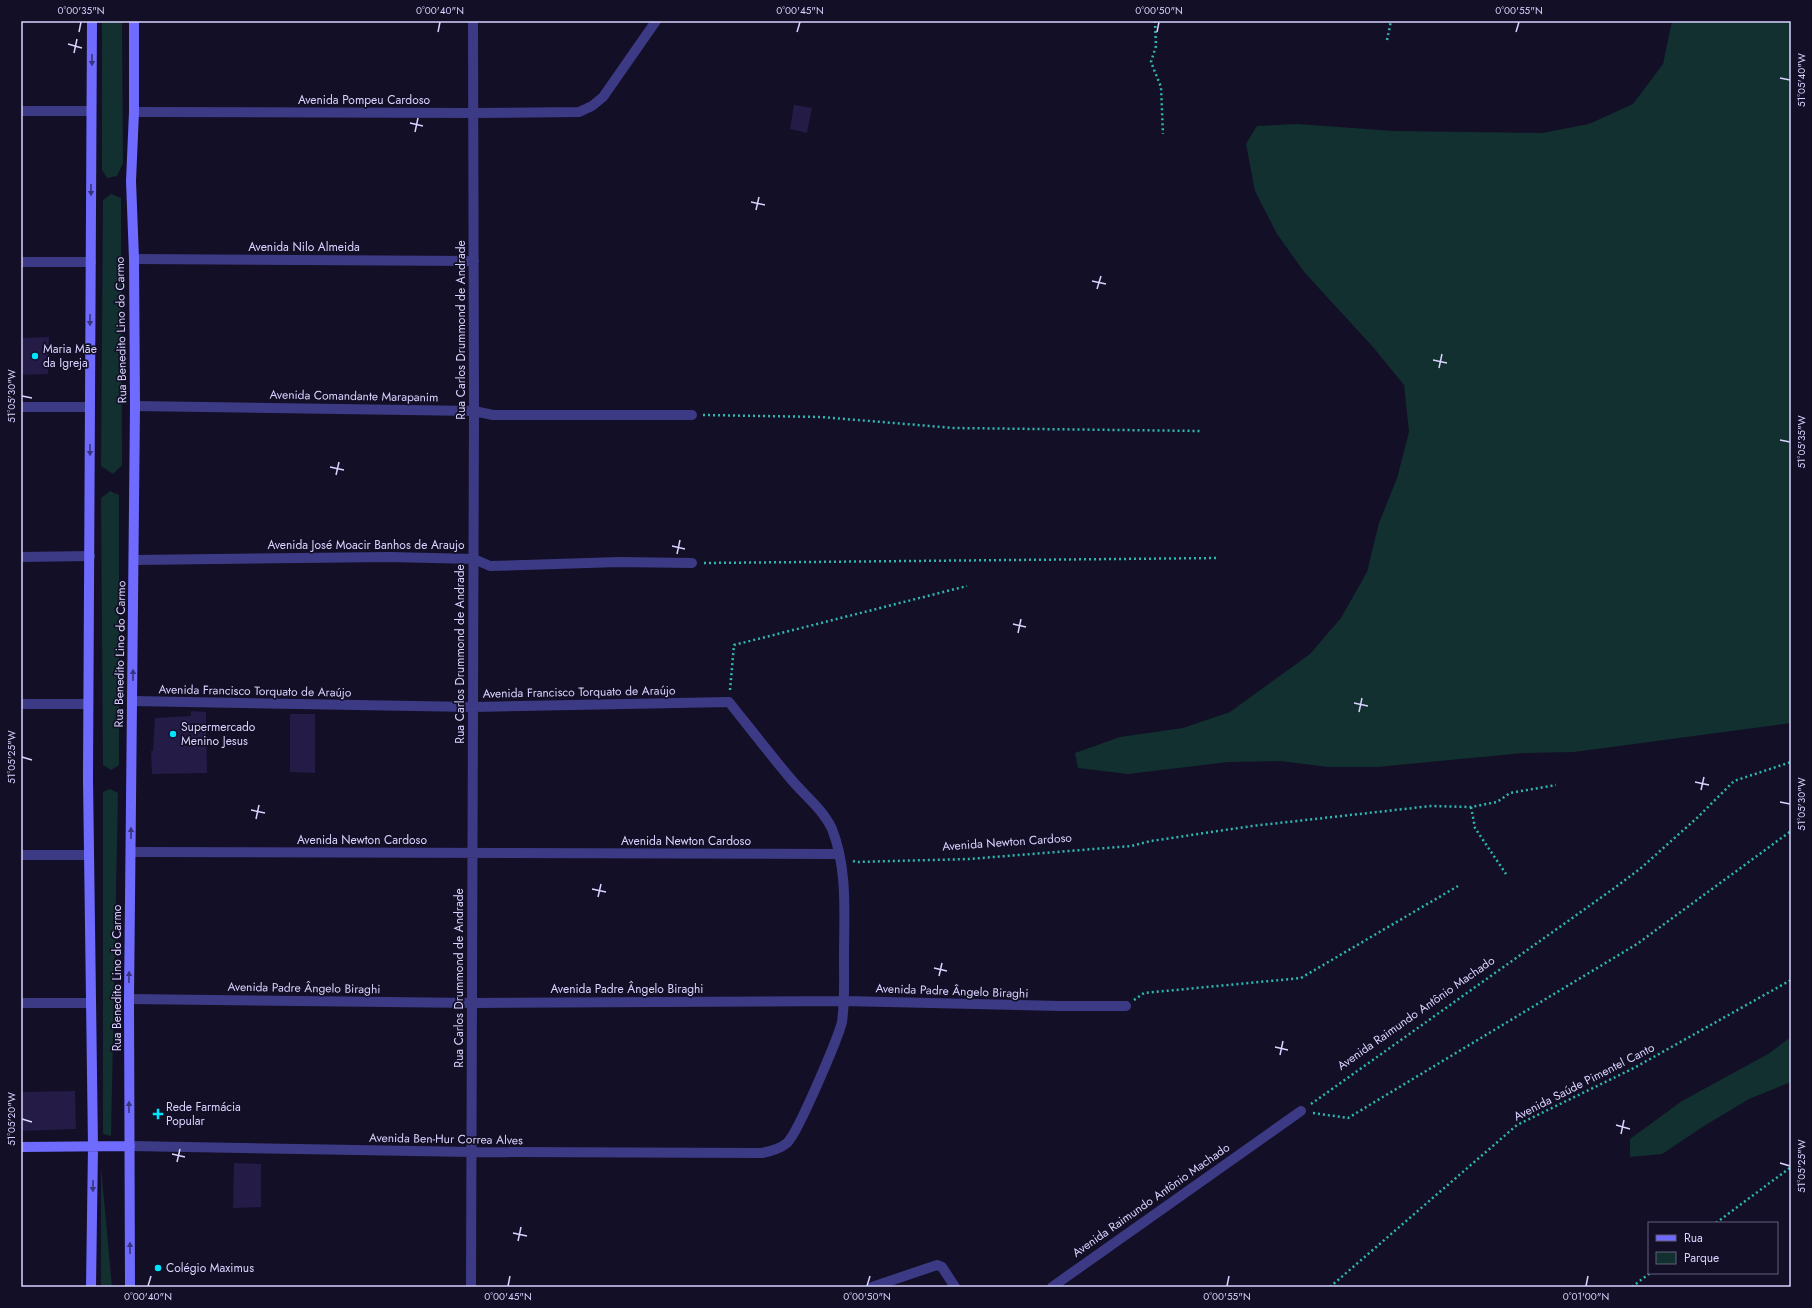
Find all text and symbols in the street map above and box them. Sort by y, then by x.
text: 0°00'35"N [57,3,105,18]
text: 0°00'40"N [416,3,464,18]
text: 0°00'45"N [776,3,824,18]
text: 0°00'50"N [1135,3,1183,18]
text: 0°00'55"N [1495,3,1543,18]
text: 51°05'40"W [1794,53,1809,107]
one-way arrow [89,54,95,67]
street label: Avenida Pompeu Cardoso [298,91,431,109]
one-way arrow [88,184,94,197]
street label: Avenida Nilo Almeida [248,238,360,256]
street label: Rua Carlos Drummond de Andrade [452,240,470,420]
street label: Rua Benedito Lino do Carmo [111,256,131,404]
one-way arrow [87,314,94,326]
place label: Maria Mãe da Igreja [43,340,97,372]
marker: Maria Mãe da Igreja [30,351,40,361]
text: 51°05'30"W [4,369,19,423]
street label: Avenida Comandante Marapanim [269,386,439,406]
text: 51°05'35"W [1794,415,1809,469]
one-way arrow [87,444,93,457]
street label: Avenida José Moacir Banhos de Araujo [267,536,465,554]
street label: Rua Carlos Drummond de Andrade [451,564,469,744]
street label: Rua Benedito Lino do Carmo [110,580,130,728]
one-way arrow [130,668,136,681]
street label: Avenida Francisco Torquato de Araújo [158,680,352,702]
street label: Avenida Francisco Torquato de Araújo [482,681,676,703]
place label: Supermercado Menino Jesus [181,718,256,750]
marker: Supermercado Menino Jesus [168,729,178,739]
text: 51°05'25"W [4,730,19,784]
text: 51°05'30"W [1794,777,1809,831]
one-way arrow [128,826,134,839]
street label: Avenida Newton Cardoso [942,828,1073,856]
street label: Avenida Newton Cardoso [297,831,427,849]
street label: Avenida Newton Cardoso [621,832,751,850]
street label: Rua Carlos Drummond de Andrade [450,888,468,1068]
street label: Rua Benedito Lino do Carmo [108,904,126,1051]
street label: Avenida Raimundo Antônio Machado [1334,951,1499,1074]
one-way arrow [126,970,132,983]
street label: Avenida Padre Ângelo Biraghi [227,978,381,998]
street label: Avenida Padre Ângelo Biraghi [875,979,1029,1003]
street label: Avenida Padre Ângelo Biraghi [551,980,703,998]
street label: Avenida Saúde Pimentel Canto [1510,1038,1658,1125]
text: 51°05'20"W [4,1092,19,1146]
place label: Rede Farmácia Popular [166,1098,241,1130]
one-way arrow [126,1101,133,1113]
marker: Rede Farmácia Popular [153,1109,163,1119]
street label: Avenida Ben-Hur Correa Alves [369,1129,523,1149]
street label: Avenida Raimundo Antônio Machado [1069,1138,1234,1261]
text: 51°05'25"W [1794,1139,1809,1193]
one-way arrow [89,1180,96,1192]
legend [1648,1222,1778,1274]
text: Rua [1684,1229,1703,1247]
one-way arrow [127,1241,133,1254]
text: Parque [1684,1249,1719,1267]
place label: Colégio Maximus [166,1259,254,1277]
marker: Colégio Maximus [153,1263,163,1273]
text: 0°00'40"N [124,1289,172,1304]
text: 0°00'45"N [484,1289,532,1304]
text: 0°00'50"N [843,1289,891,1304]
text: 0°00'55"N [1203,1289,1251,1304]
text: 0°01'00"N [1563,1289,1609,1304]

